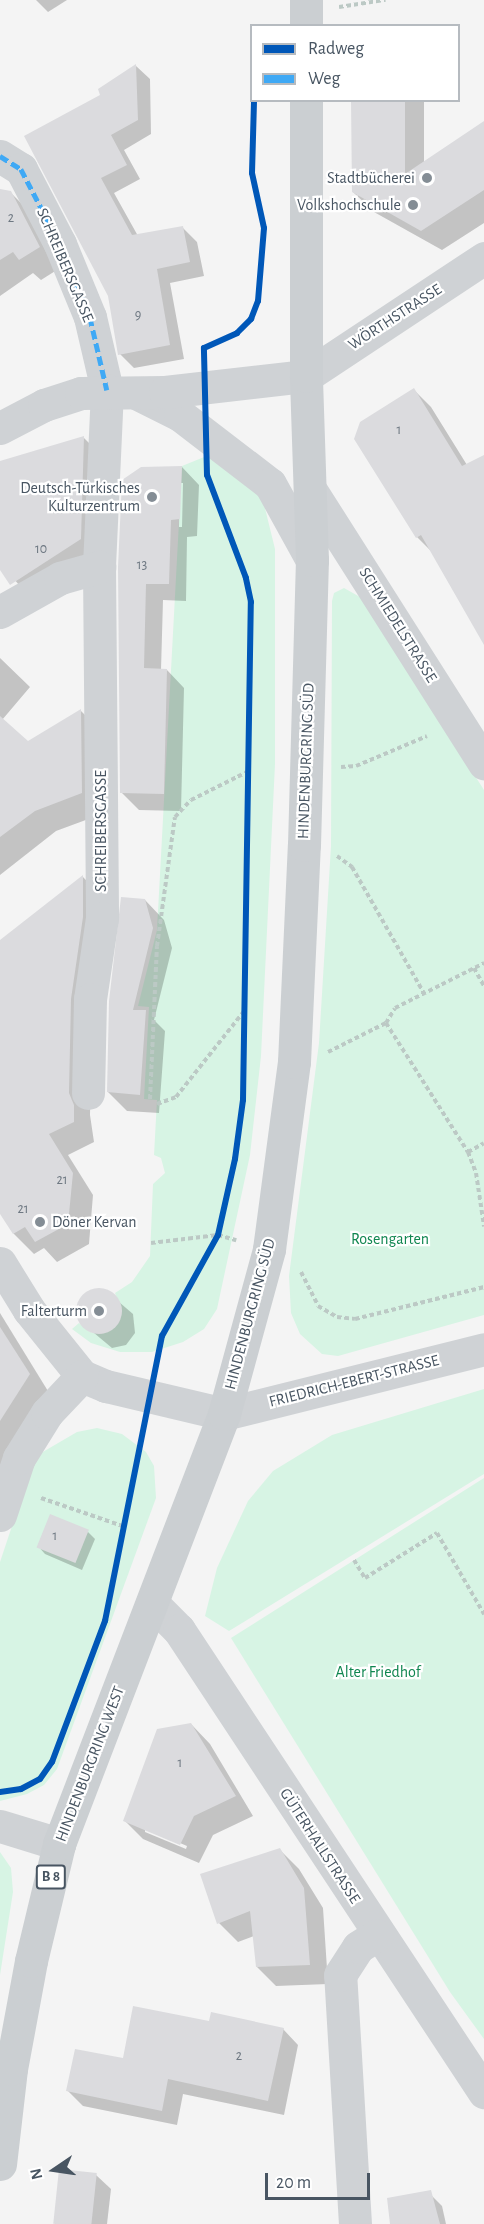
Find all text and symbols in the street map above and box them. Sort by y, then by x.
legend [250,24,460,102]
text: Radweg [308,40,364,58]
text: Weg [308,70,340,88]
place label: Stadtbücherei [327,168,415,188]
marker: Stadtbücherei [420,171,434,185]
place label: Volkshochschule [297,195,401,215]
marker: Volkshochschule [406,198,420,212]
street label: SCHREIBERSGASSE [32,205,98,325]
house number: 2 [8,210,14,226]
street label: WÖRTHSTRASSE [345,280,445,354]
house number: 9 [135,307,141,323]
house number: 1 [397,422,401,438]
place label: Deutsch-Türkisches Kulturzentrum [20,478,140,516]
marker: Deutsch-Türkisches Kulturzentrum [145,490,159,504]
house number: 10 [35,541,47,557]
house number: 13 [137,557,147,573]
street label: SCHMIEDELSTRASSE [355,564,441,686]
street label: HINDENBURGRING SÜD [294,683,318,839]
street label: SCHREIBERSGASSE [91,770,111,892]
house number: 21 [56,1172,68,1188]
house number: 21 [17,1201,29,1217]
place label: Döner Kervan [52,1212,137,1232]
marker: Döner Kervan [33,1215,47,1229]
park label: Rosengarten [351,1229,429,1249]
street label: HINDENBURGRING SÜD [221,1236,279,1392]
place label: Falterturm [21,1301,87,1321]
marker: Falterturm [92,1304,106,1318]
street label: FRIEDRICH-EBERT-STRASSE [267,1351,441,1411]
house number: 1 [53,1528,57,1544]
park label: Alter Friedhof [335,1662,421,1682]
street label: HINDENBURGRING WEST [51,1683,129,1845]
house number: 1 [178,1755,182,1771]
street label: GÜTERHALLSTRASSE [276,1785,364,1907]
road number: B 8 [34,1865,68,1889]
house number: 2 [236,2048,242,2064]
north arrow [24,2140,84,2200]
scale bar [268,2161,373,2199]
text: N [27,2167,46,2181]
text: 20 m [276,2174,311,2192]

